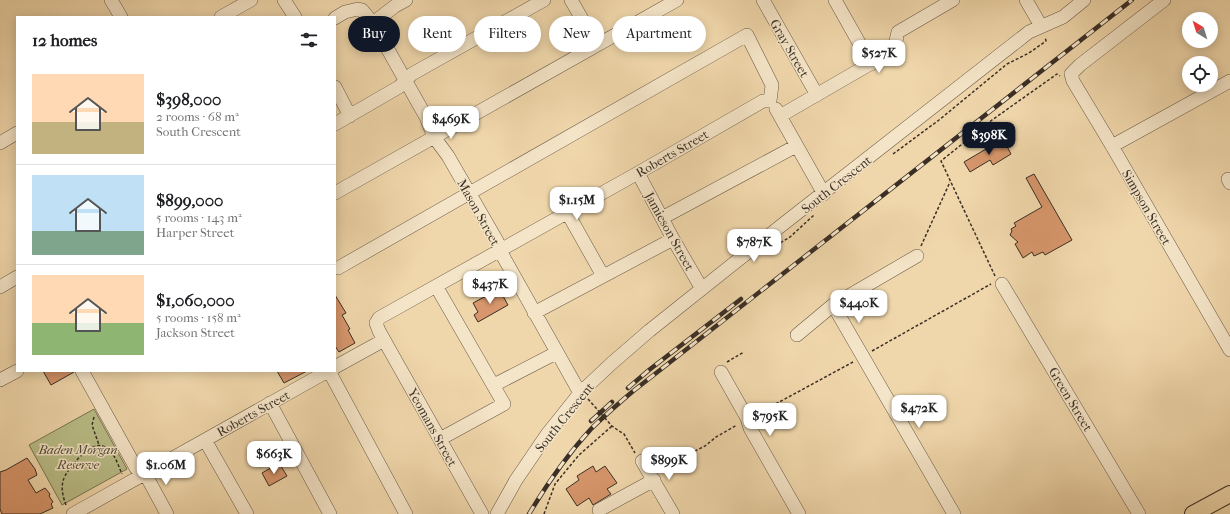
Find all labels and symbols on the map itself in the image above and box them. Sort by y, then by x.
north arrow [1182,12,1218,48]
street label: Gray Street [767,17,812,80]
pin: $527K [851,40,907,74]
pin: $469K [423,106,479,140]
pin: $398K [961,122,1017,156]
street label: Roberts Street [633,126,711,180]
street label: South Crescent [798,152,875,216]
street label: Simpson Street [1119,167,1174,248]
street label: Mason Street [454,176,503,248]
pin: $1.15M [544,187,610,221]
street label: Jamieson Street [641,188,698,273]
pin: $787K [726,229,782,263]
pin: $437K [462,271,518,305]
pin: $440K [831,290,887,324]
street label: Green Street [1046,364,1096,434]
street label: South Crescent [532,379,597,455]
street label: Yeomans Street [404,385,460,469]
street label: Roberts Street [214,387,293,440]
pin: $472K [891,395,947,429]
pin: $795K [742,403,798,437]
pin: $663K [246,441,302,475]
park label: Baden Morgan Reserve [37,442,118,472]
pin: $899K [641,447,697,481]
pin: $1.06M [133,452,199,486]

